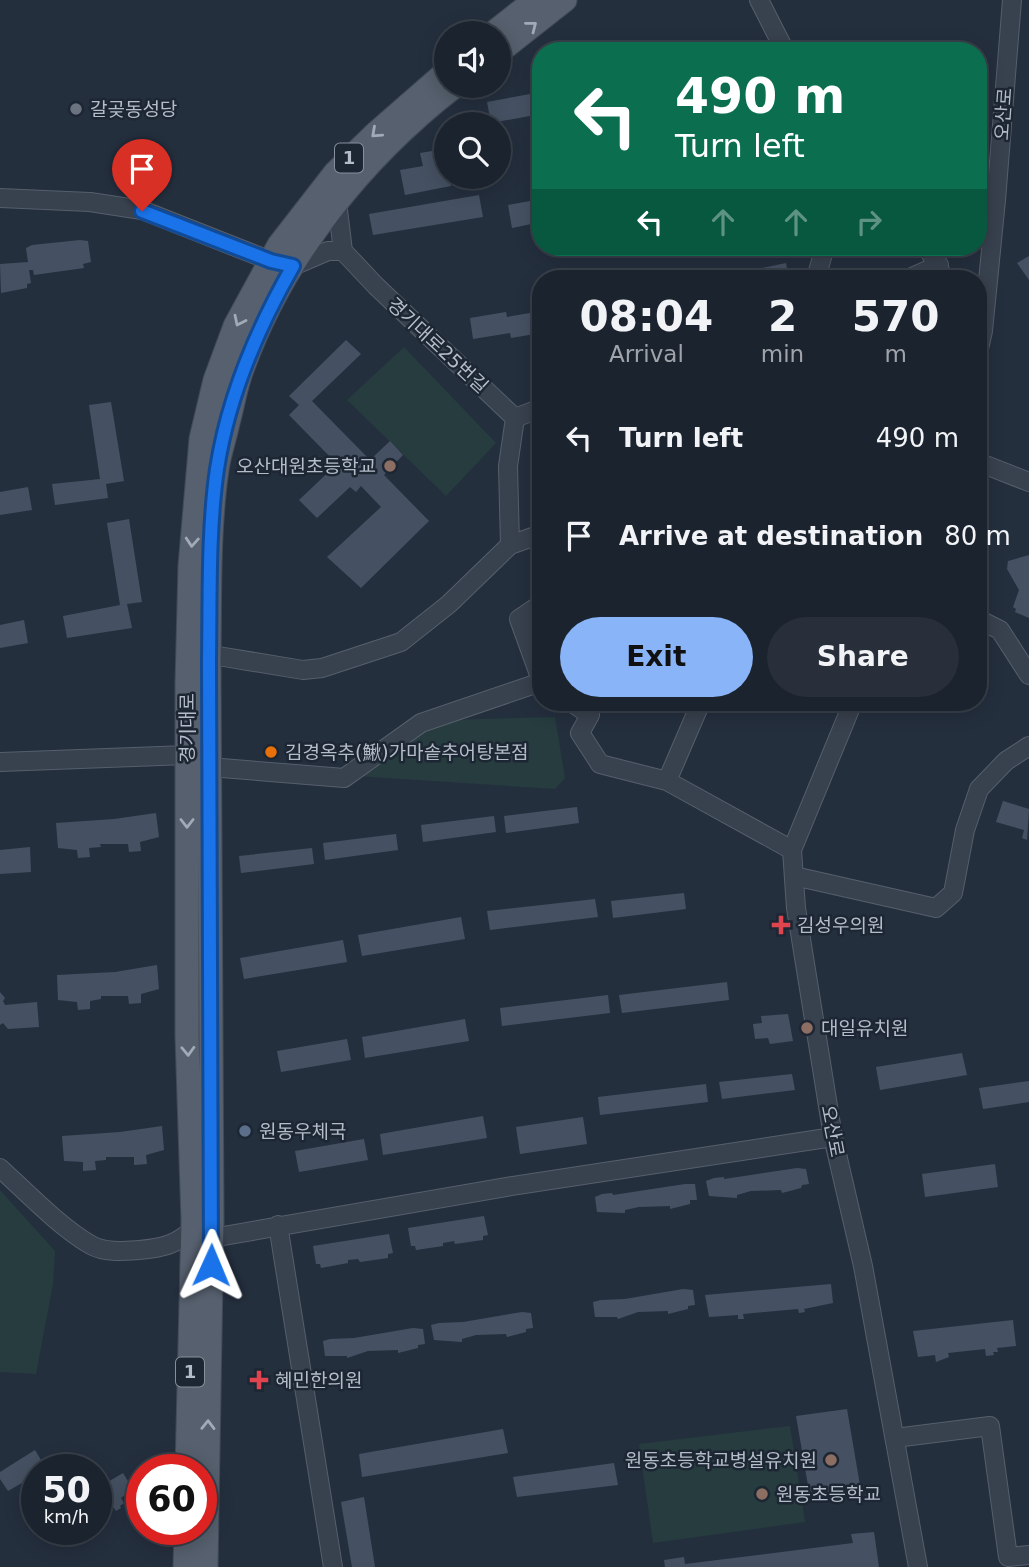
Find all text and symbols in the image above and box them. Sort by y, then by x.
map controls [434,21,511,189]
button: sound [434,21,511,98]
one-way arrow [524,21,536,34]
text: 490 m [675,68,845,125]
icon: left [560,70,651,161]
street label: 오산로 [990,87,1016,141]
place label: 갈곶동성당 [90,98,177,120]
marker: 갈곶동성당 [68,101,84,117]
button: search [434,112,511,189]
one-way arrow [371,124,384,137]
text: Turn left [675,127,805,165]
pin [112,139,172,211]
road number: 1 [335,144,363,173]
icon: arrive [123,150,161,188]
icon: left [631,203,669,241]
icon: ahead [704,203,742,241]
icon: ahead [777,203,815,241]
icon: right [850,203,888,241]
text: 08:04 [580,292,713,341]
text: 2 [768,292,797,341]
text: 570 [852,292,939,341]
street label: 경기대로25번길 [383,293,493,397]
one-way arrow [233,314,247,326]
text: Arrival [609,341,684,367]
text: min [761,341,804,367]
text: m [884,341,907,367]
icon: left [560,419,598,457]
text: Turn left [619,423,743,453]
text: 490 m [876,423,959,453]
place label: 오산대원초등학교 [236,455,376,477]
marker: 오산대원초등학교 [382,458,398,474]
icon: arrive [560,517,598,555]
text: Arrive at destination [619,521,923,551]
text: 80 m [944,521,1011,551]
one-way arrow [184,536,199,547]
button: Exit [560,617,753,697]
button: Share [767,617,959,697]
street label: 경기대로 [176,693,198,763]
place label: 김경옥추(鰍)가마솥추어탕본점 [285,741,529,763]
marker: 김경옥추(鰍)가마솥추어탕본점 [263,744,279,760]
one-way arrow [179,819,195,829]
place label: 김성우의원 [797,914,884,936]
marker: 김성우의원 [771,915,791,935]
place label: 대일유치원 [821,1017,908,1039]
marker: 대일유치원 [799,1020,815,1036]
one-way arrow [180,1046,195,1057]
street label: 오산로 [817,1103,849,1159]
place label: 원동우체국 [259,1120,346,1142]
marker: 원동우체국 [237,1123,253,1139]
position arrow [174,1228,248,1302]
road number: 1 [176,1358,204,1386]
place label: 혜민한의원 [275,1369,362,1391]
marker: 혜민한의원 [249,1370,269,1390]
one-way arrow [200,1420,216,1430]
place label: 원동초등학교병설유치원 [625,1449,817,1471]
marker: 원동초등학교병설유치원 [823,1452,839,1468]
speed limit sign: 60 [126,1454,217,1545]
text: 50 [42,1470,91,1510]
place label: 원동초등학교 [776,1483,881,1505]
marker: 원동초등학교 [754,1486,770,1502]
text: km/h [44,1506,89,1527]

